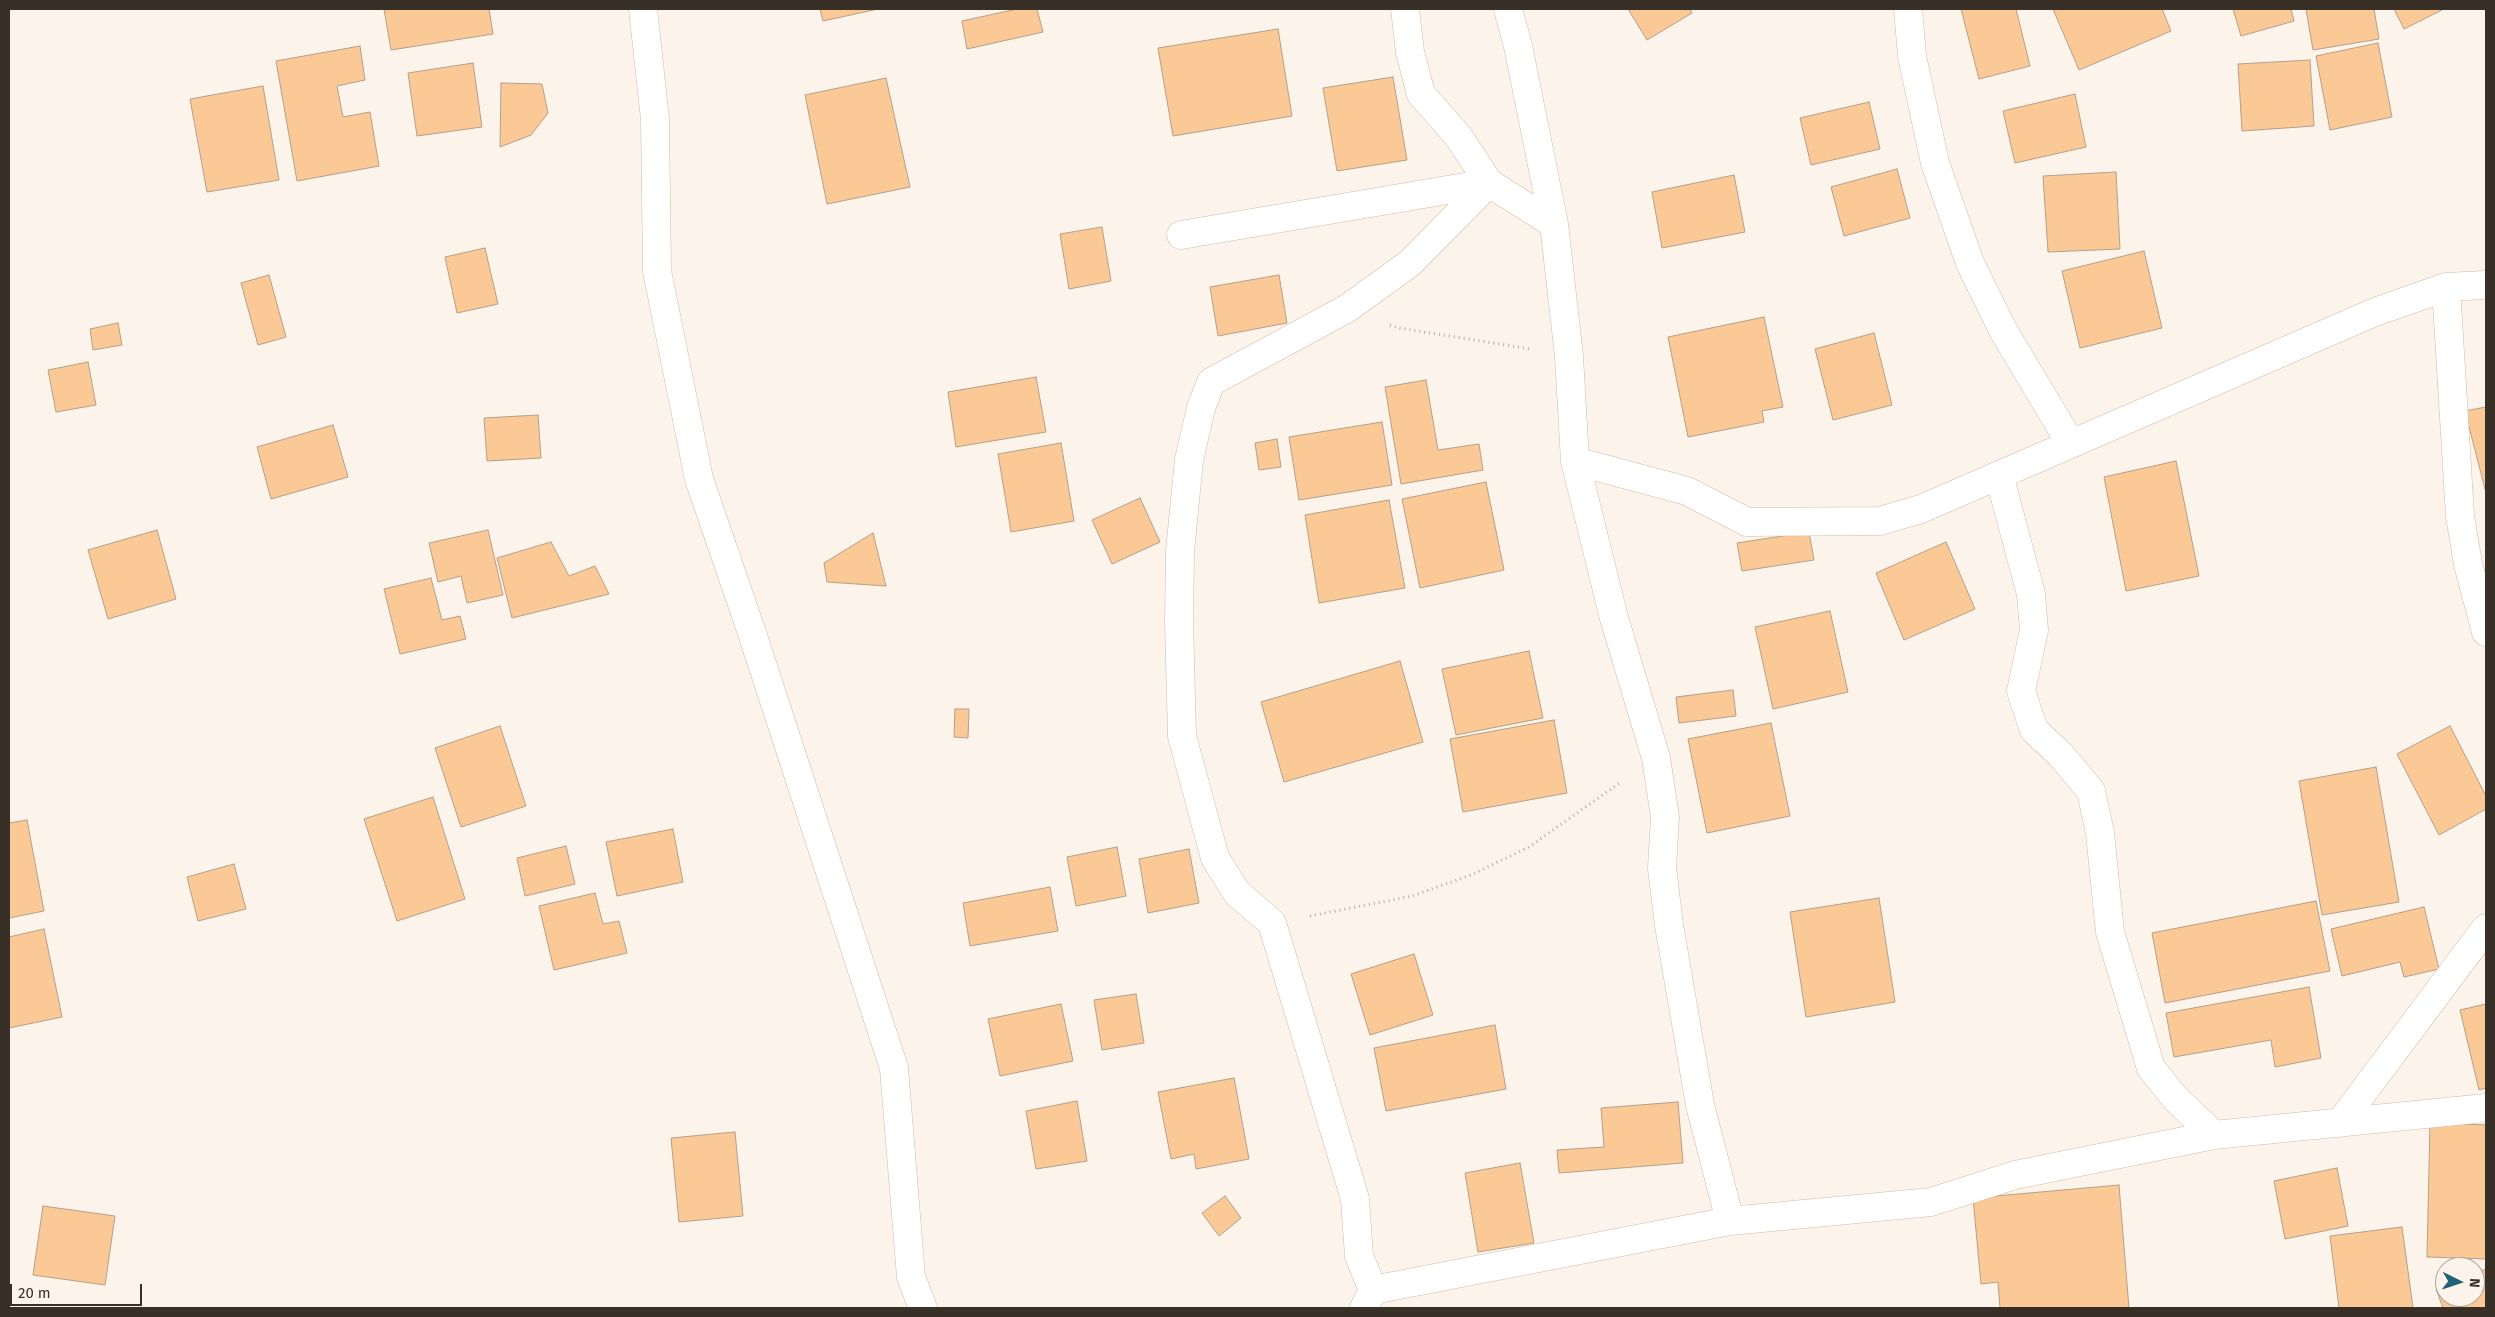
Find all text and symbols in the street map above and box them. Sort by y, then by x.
north arrow [2435,1257,2485,1307]
scale bar [12,1274,145,1306]
text: N [2466,1278,2483,1288]
text: 20 m [18,1284,51,1302]

